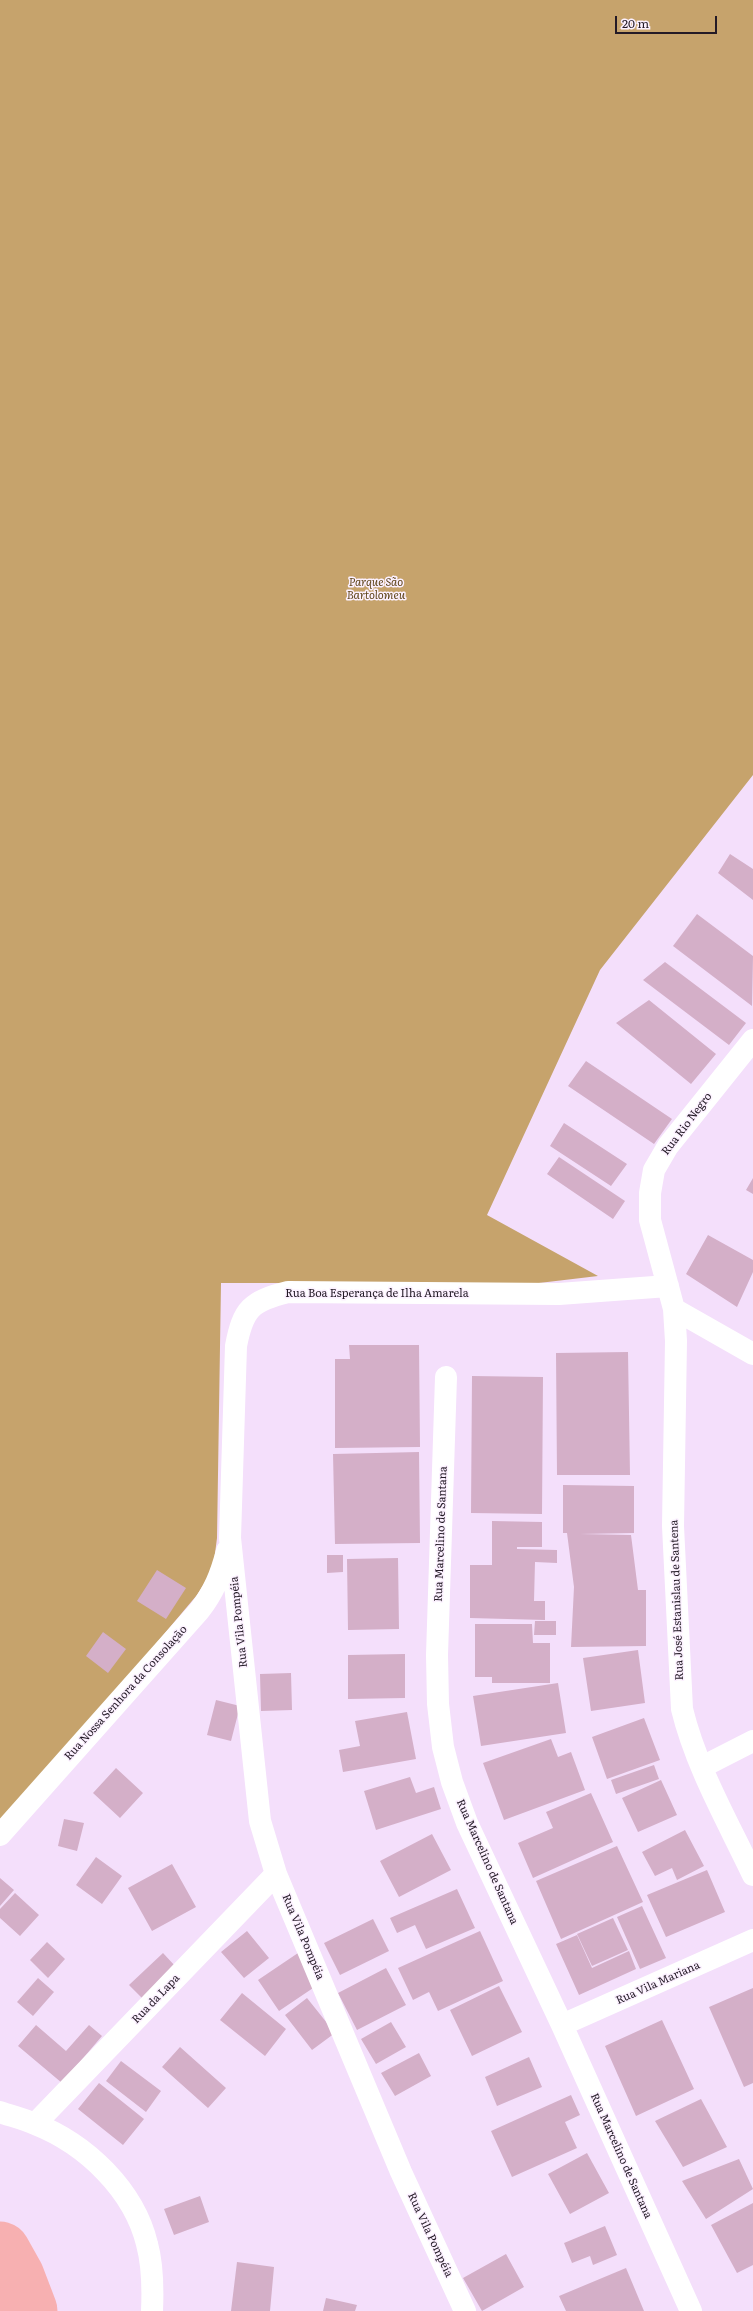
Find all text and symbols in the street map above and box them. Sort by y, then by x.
scale bar [617,8,719,34]
text: 20 m [622,14,649,32]
park label: Parque São Bartolomeu [347,576,405,602]
street label: Rua Rio Negro [659,1090,715,1158]
street label: Rua Boa Esperança de Ilha Amarela [285,1287,469,1301]
street label: Rua Marcelino de Santana [432,1466,450,1602]
street label: Rua José Estanislau de Santena [668,1519,686,1681]
street label: Rua Vila Pompéia [228,1576,250,1668]
street label: Rua Nossa Senhora da Consolação [62,1623,190,1763]
street label: Rua Marcelino de Santana [453,1797,521,1927]
street label: Rua Vila Pompéia [279,1892,327,1982]
street label: Rua Vila Mariana [614,1959,702,2007]
street label: Rua da Lapa [129,1972,183,2026]
street label: Rua Marcelino de Santana [587,2091,655,2221]
street label: Rua Vila Pompéia [405,2191,455,2279]

